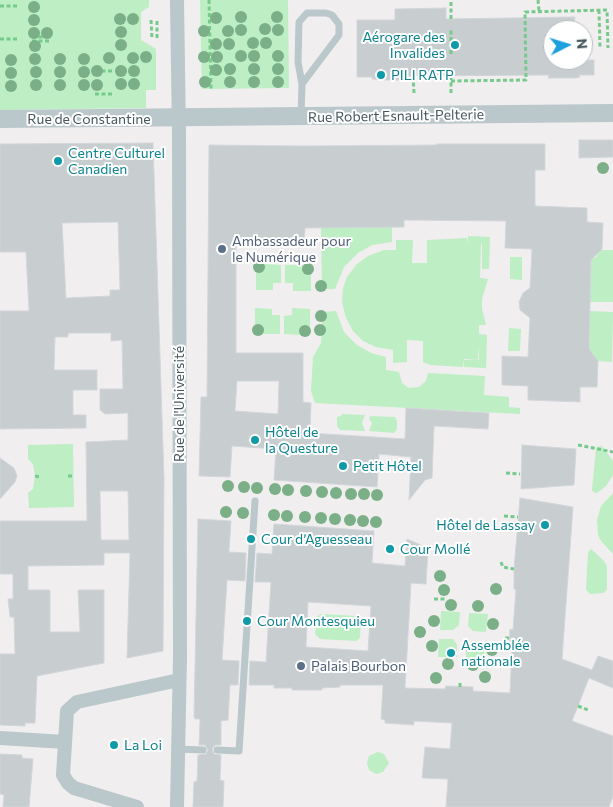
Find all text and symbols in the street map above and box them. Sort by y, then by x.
north arrow [543,20,593,70]
place label: Aérogare des Invalides [362,29,445,62]
text: N [574,38,591,50]
marker: Aérogare des Invalides [449,39,461,51]
place label: PILI RATP [391,67,454,83]
marker: PILI RATP [375,69,387,81]
street label: Rue Robert Esnault-Pelterie [308,106,484,126]
street label: Rue de Constantine [27,111,151,127]
place label: Centre Culturel Canadien [68,145,165,178]
marker: Centre Culturel Canadien [52,155,64,167]
place label: Ambassadeur pour le Numérique [232,233,351,266]
marker: Ambassadeur pour le Numérique [216,243,228,255]
street label: Rue de l'Université [171,346,187,462]
place label: Hôtel de la Questure [265,424,338,457]
marker: Hôtel de la Questure [249,434,261,446]
place label: Petit Hôtel [353,458,422,474]
marker: Petit Hôtel [337,460,349,472]
place label: Hôtel de Lassay [436,517,535,533]
marker: Hôtel de Lassay [539,519,551,531]
place label: Cour d’Aguesseau [261,531,372,547]
marker: Cour d’Aguesseau [245,533,257,545]
place label: Cour Mollé [400,541,470,557]
marker: Cour Mollé [384,543,396,555]
place label: Cour Montesquieu [257,613,375,629]
marker: Cour Montesquieu [241,615,253,627]
place label: Assemblée nationale [461,637,530,670]
marker: Assemblée nationale [445,647,457,659]
place label: Palais Bourbon [311,658,406,674]
marker: Palais Bourbon [295,660,307,672]
place label: La Loi [124,737,162,753]
marker: La Loi [108,739,120,751]

